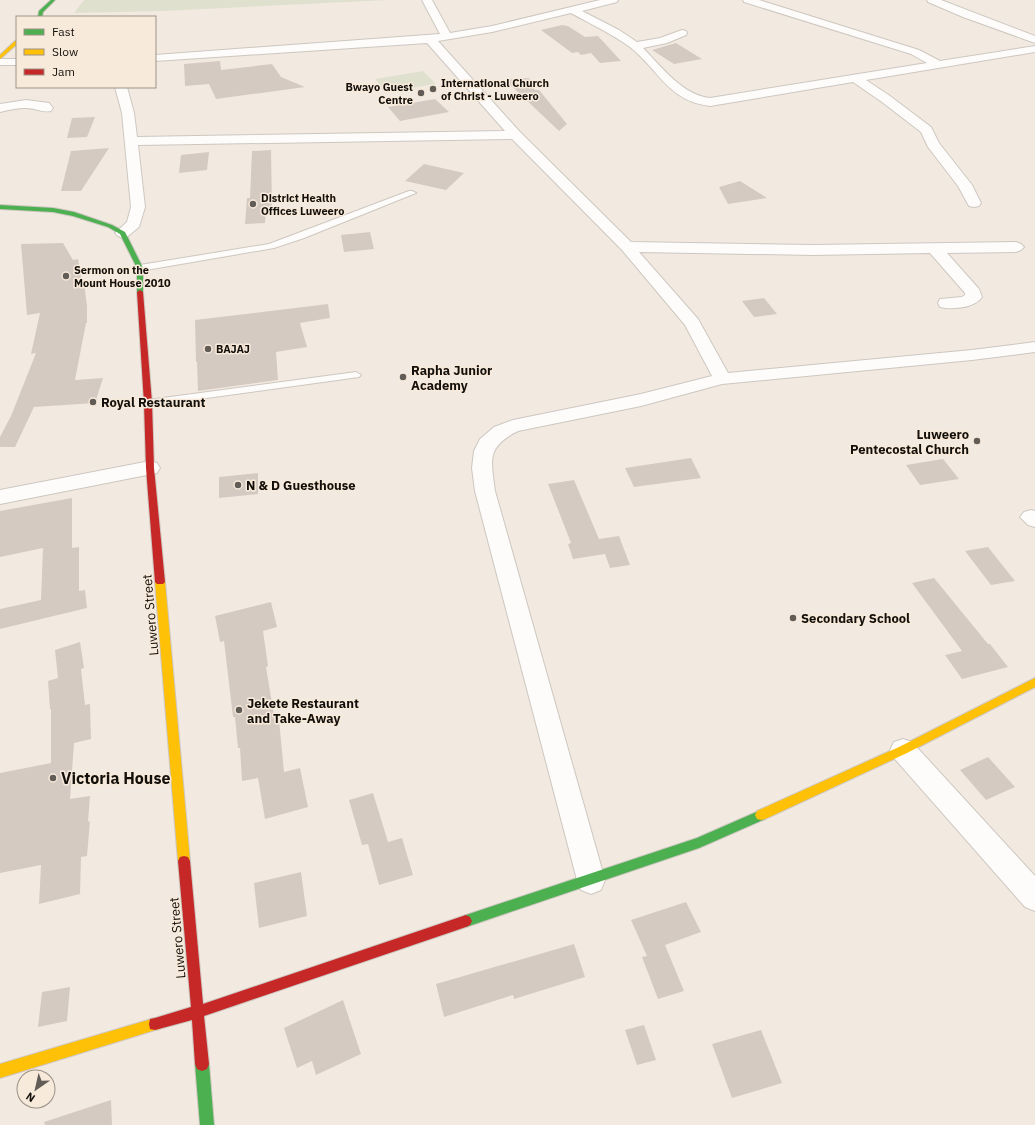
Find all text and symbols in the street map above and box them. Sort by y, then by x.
legend [16,16,156,88]
text: Fast [52,24,75,39]
text: Slow [52,44,78,59]
text: Jam [52,64,75,79]
place label: International Church of Christ - Luweero [441,76,549,103]
place label: Bwayo Guest Centre [346,80,413,107]
marker: International Church of Christ - Luweero [428,84,438,94]
marker: Bwayo Guest Centre [416,88,426,98]
place label: District Health Offices Luweero [261,191,344,218]
marker: District Health Offices Luweero [248,199,258,209]
place label: Sermon on the Mount House 2010 [74,263,171,290]
marker: Sermon on the Mount House 2010 [61,271,71,281]
place label: BAJAJ [216,342,250,356]
marker: BAJAJ [203,344,213,354]
place label: Rapha Junior Academy [411,362,492,394]
marker: Rapha Junior Academy [398,372,408,382]
place label: Royal Restaurant [101,394,206,411]
marker: Royal Restaurant [88,397,98,407]
place label: Luweero Pentecostal Church [850,426,969,458]
marker: Luweero Pentecostal Church [972,436,982,446]
place label: N & D Guesthouse [246,477,356,494]
marker: N & D Guesthouse [233,480,243,490]
street label: Luwero Street [138,574,163,656]
place label: Secondary School [801,610,910,627]
marker: Secondary School [788,613,798,623]
place label: Jekete Restaurant and Take-Away [247,695,359,727]
marker: Jekete Restaurant and Take-Away [234,705,244,715]
place label: Victoria House [61,768,170,788]
marker: Victoria House [48,773,58,783]
street label: Luwero Street [165,897,190,979]
north arrow [16,1069,56,1109]
text: N [23,1089,38,1105]

